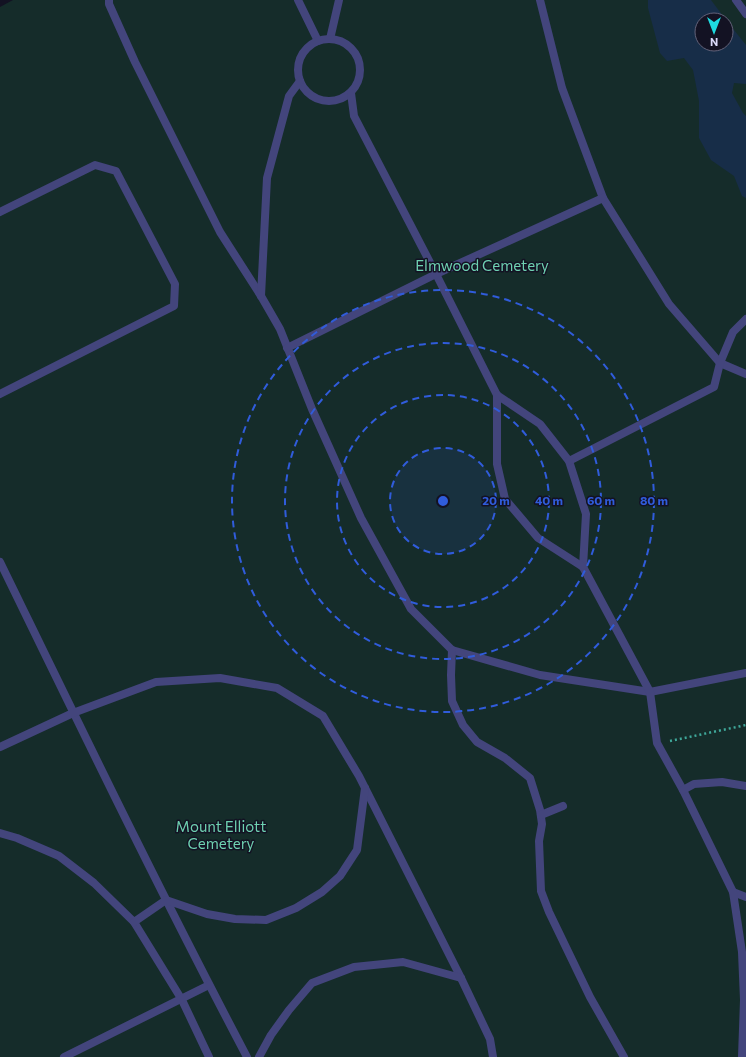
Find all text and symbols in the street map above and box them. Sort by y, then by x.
north arrow [694,12,734,52]
text: N [710,36,718,49]
park label: Elmwood Cemetery [415,256,549,274]
text: 20 m [482,493,510,507]
text: 40 m [535,493,563,507]
text: 60 m [587,493,615,507]
text: 80 m [640,493,668,507]
centre of rings [436,494,450,508]
park label: Mount Elliott Cemetery [176,817,266,852]

